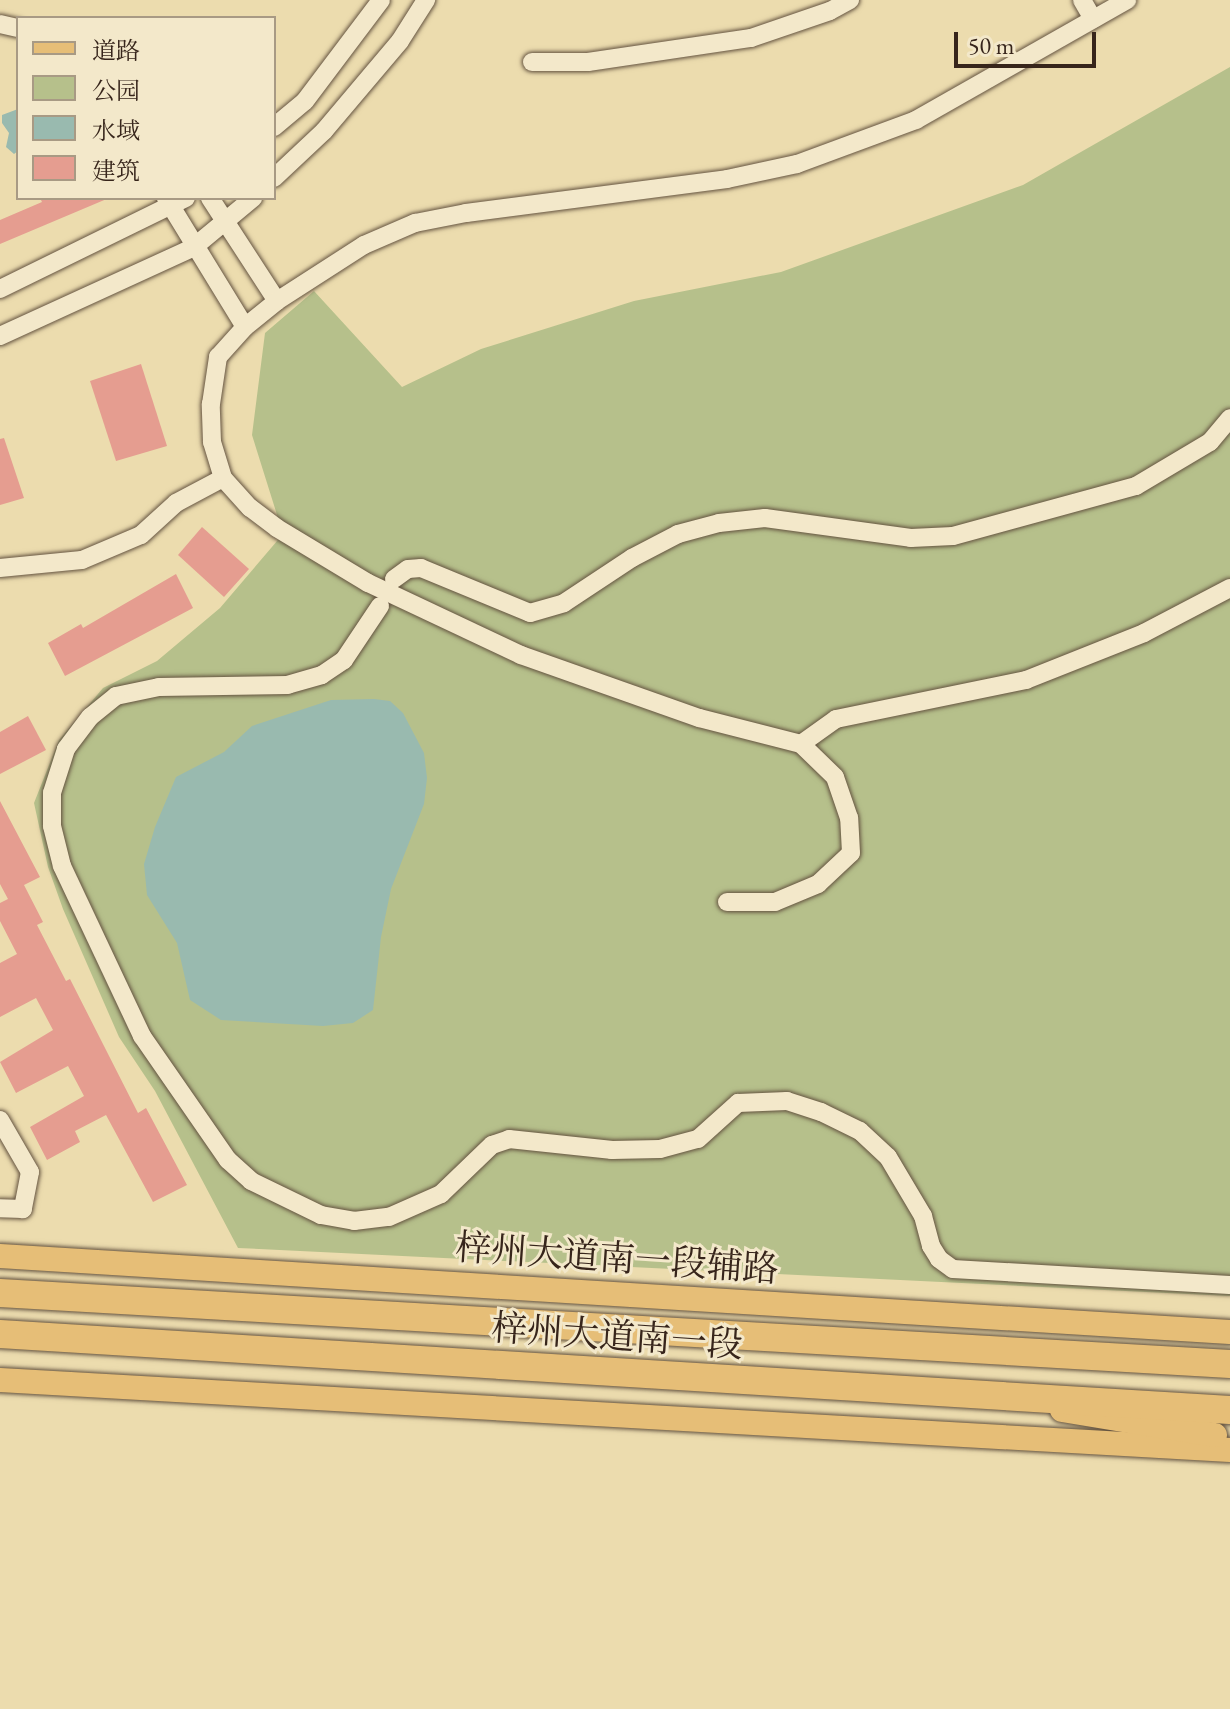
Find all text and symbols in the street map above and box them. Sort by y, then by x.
legend [16,16,276,200]
scale bar [958,16,1100,66]
text: 50 m [968,30,1015,61]
text: 道路 [92,35,140,66]
text: 公园 [92,75,140,106]
text: 水域 [92,115,140,146]
text: 建筑 [92,155,140,186]
street label: 梓州大道南一段辅路 [454,1225,780,1291]
street label: 梓州大道南一段 [490,1306,744,1366]

